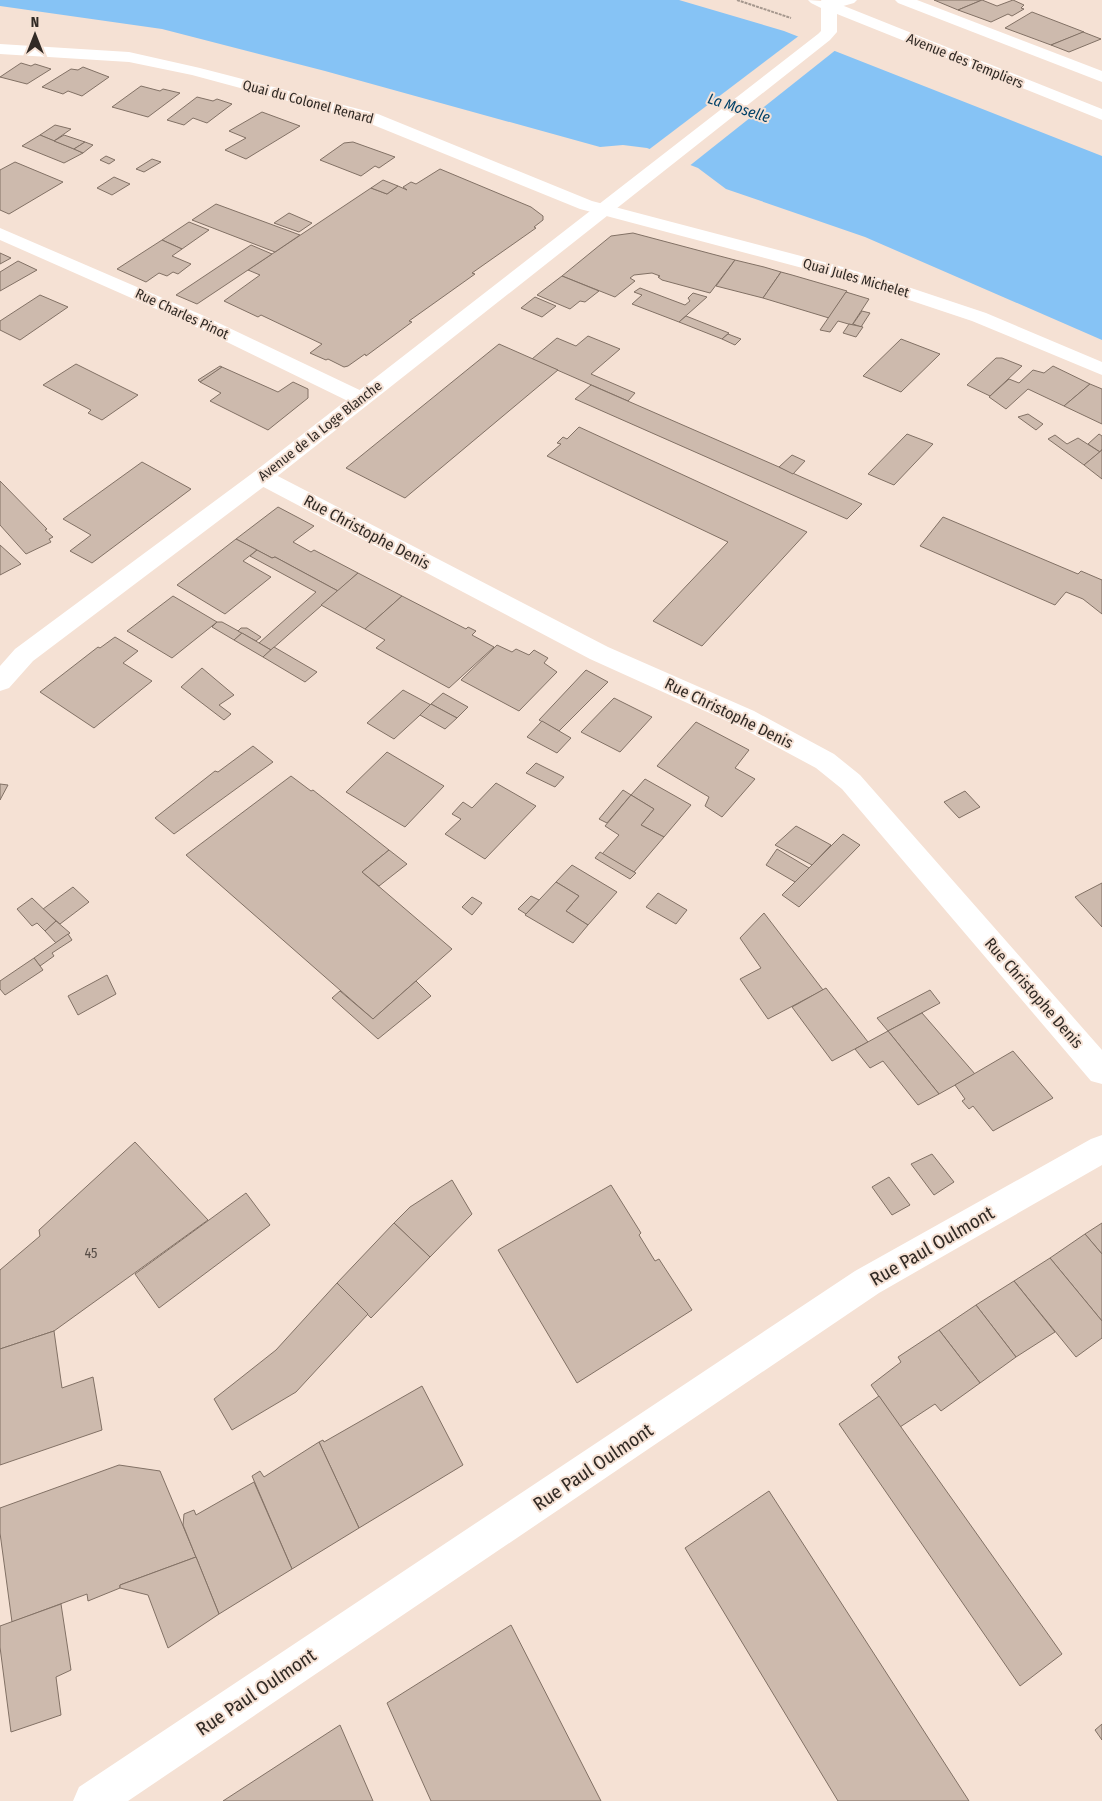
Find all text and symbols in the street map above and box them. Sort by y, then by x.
north arrow [10,10,60,60]
text: N [31,14,39,31]
street label: Avenue des Templiers [904,30,1026,92]
street label: Quai du Colonel Renard [241,76,375,128]
water label: La Moselle [706,90,772,126]
street label: Quai Jules Michelet [801,255,911,301]
street label: Rue Charles Pinot [133,285,232,343]
street label: Avenue de la Loge Blanche [255,377,385,485]
street label: Rue Christophe Denis [301,491,433,573]
street label: Rue Christophe Denis [662,674,796,752]
street label: Rue Christophe Denis [981,934,1087,1052]
street label: Rue Paul Oulmont [866,1201,999,1291]
house number: 45 [84,1245,98,1262]
street label: Rue Paul Oulmont [529,1418,658,1516]
street label: Rue Paul Oulmont [192,1643,321,1741]

